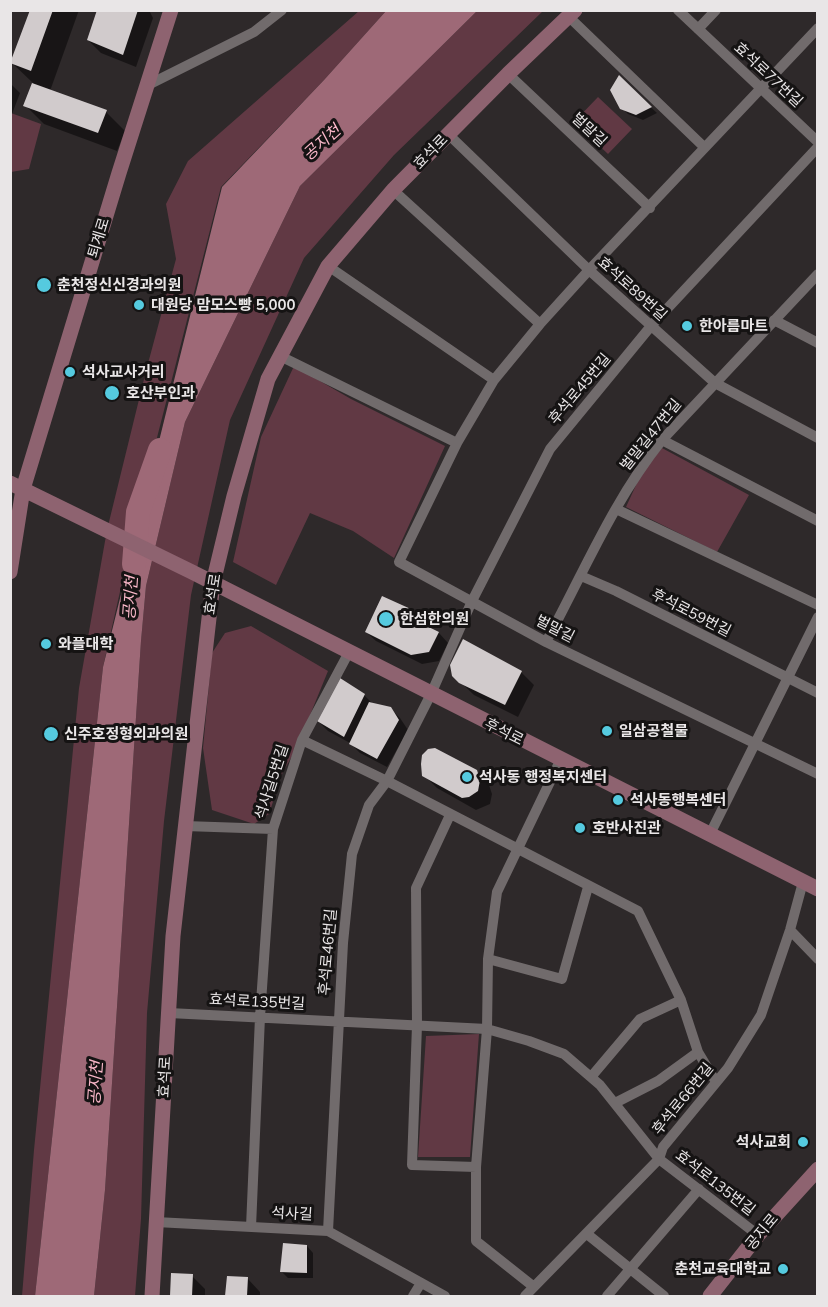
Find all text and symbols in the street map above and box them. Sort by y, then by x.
street label: 효석로77번길 [730,39,806,111]
street label: 벌말길 [568,109,610,151]
water label: 공지천 [299,121,345,165]
street label: 효석로 [410,131,452,173]
street label: 퇴계로 [84,216,114,260]
street label: 효석로89번길 [594,253,670,325]
marker: 춘천정신신경과의원 [35,276,53,294]
place label: 춘천정신신경과의원 [57,276,181,294]
place label: 대원당 맘모스빵 5,000 [151,296,296,314]
marker: 대원당 맘모스빵 5,000 [132,298,146,312]
place label: 한아름마트 [699,317,768,335]
marker: 한아름마트 [680,319,694,333]
street label: 후석로45번길 [545,350,615,428]
place label: 석사교사거리 [82,363,165,381]
marker: 석사교사거리 [63,365,77,379]
marker: 호산부인과 [103,384,121,402]
place label: 호산부인과 [126,384,195,402]
street label: 벌말길47번길 [617,396,685,474]
street label: 효석로 [201,572,225,616]
water label: 공지천 [120,575,142,621]
street label: 후석로59번길 [648,585,734,641]
marker: 한섬한의원 [377,610,395,628]
place label: 한섬한의원 [400,610,469,628]
street label: 벌말길 [532,612,578,646]
place label: 와플대학 [58,635,113,653]
marker: 와플대학 [39,637,53,651]
street label: 후석로 [481,715,527,749]
place label: 일삼공철물 [619,722,688,740]
marker: 일삼공철물 [600,724,614,738]
marker: 신주호정형외과의원 [42,725,60,743]
place label: 신주호정형외과의원 [64,725,188,743]
street label: 석사길5번길 [251,742,293,822]
place label: 석사동 행정복지센터 [479,768,607,786]
marker: 석사동 행정복지센터 [460,770,474,784]
place label: 석사동행복센터 [630,791,727,809]
marker: 석사동행복센터 [611,793,625,807]
place label: 호반사진관 [592,819,661,837]
marker: 호반사진관 [573,821,587,835]
street label: 후석로46번길 [315,908,341,996]
street label: 효석로135번길 [209,991,305,1013]
street label: 효석로 [155,1056,175,1098]
water label: 공지천 [85,1060,107,1106]
street label: 후석로66번길 [649,1060,717,1138]
place label: 석사교회 [736,1133,791,1151]
marker: 석사교회 [796,1135,810,1149]
street label: 효석로135번길 [672,1146,758,1220]
street label: 석사길 [271,1204,313,1224]
street label: 공지로 [742,1210,782,1254]
place label: 춘천교육대학교 [674,1260,771,1278]
marker: 춘천교육대학교 [776,1262,790,1276]

